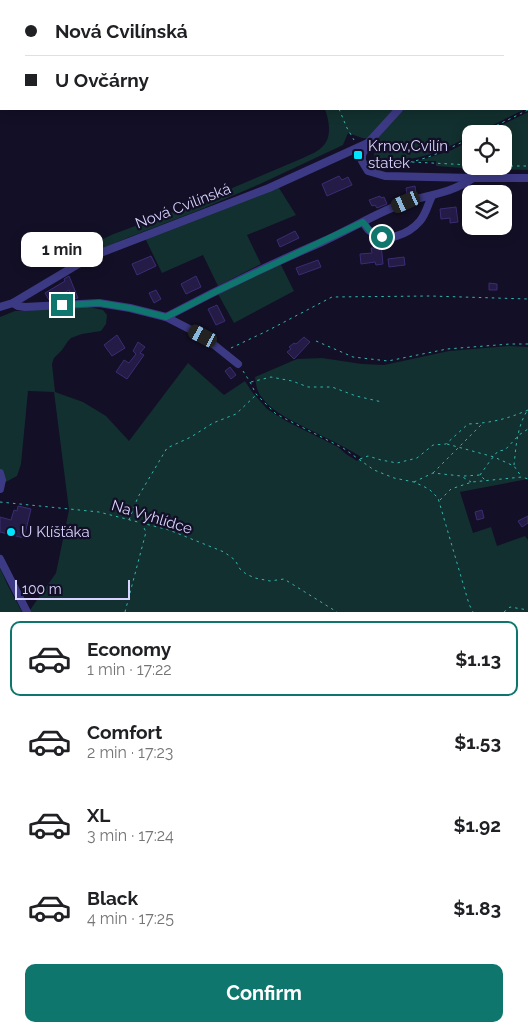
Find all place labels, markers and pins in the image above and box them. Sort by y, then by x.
place label: Krnov,Cvilín statek [368,137,448,172]
marker: Krnov,Cvilín statek [352,149,364,161]
place label: U Klíšťáka [21,523,90,541]
marker: U Klíšťáka [5,526,17,538]

